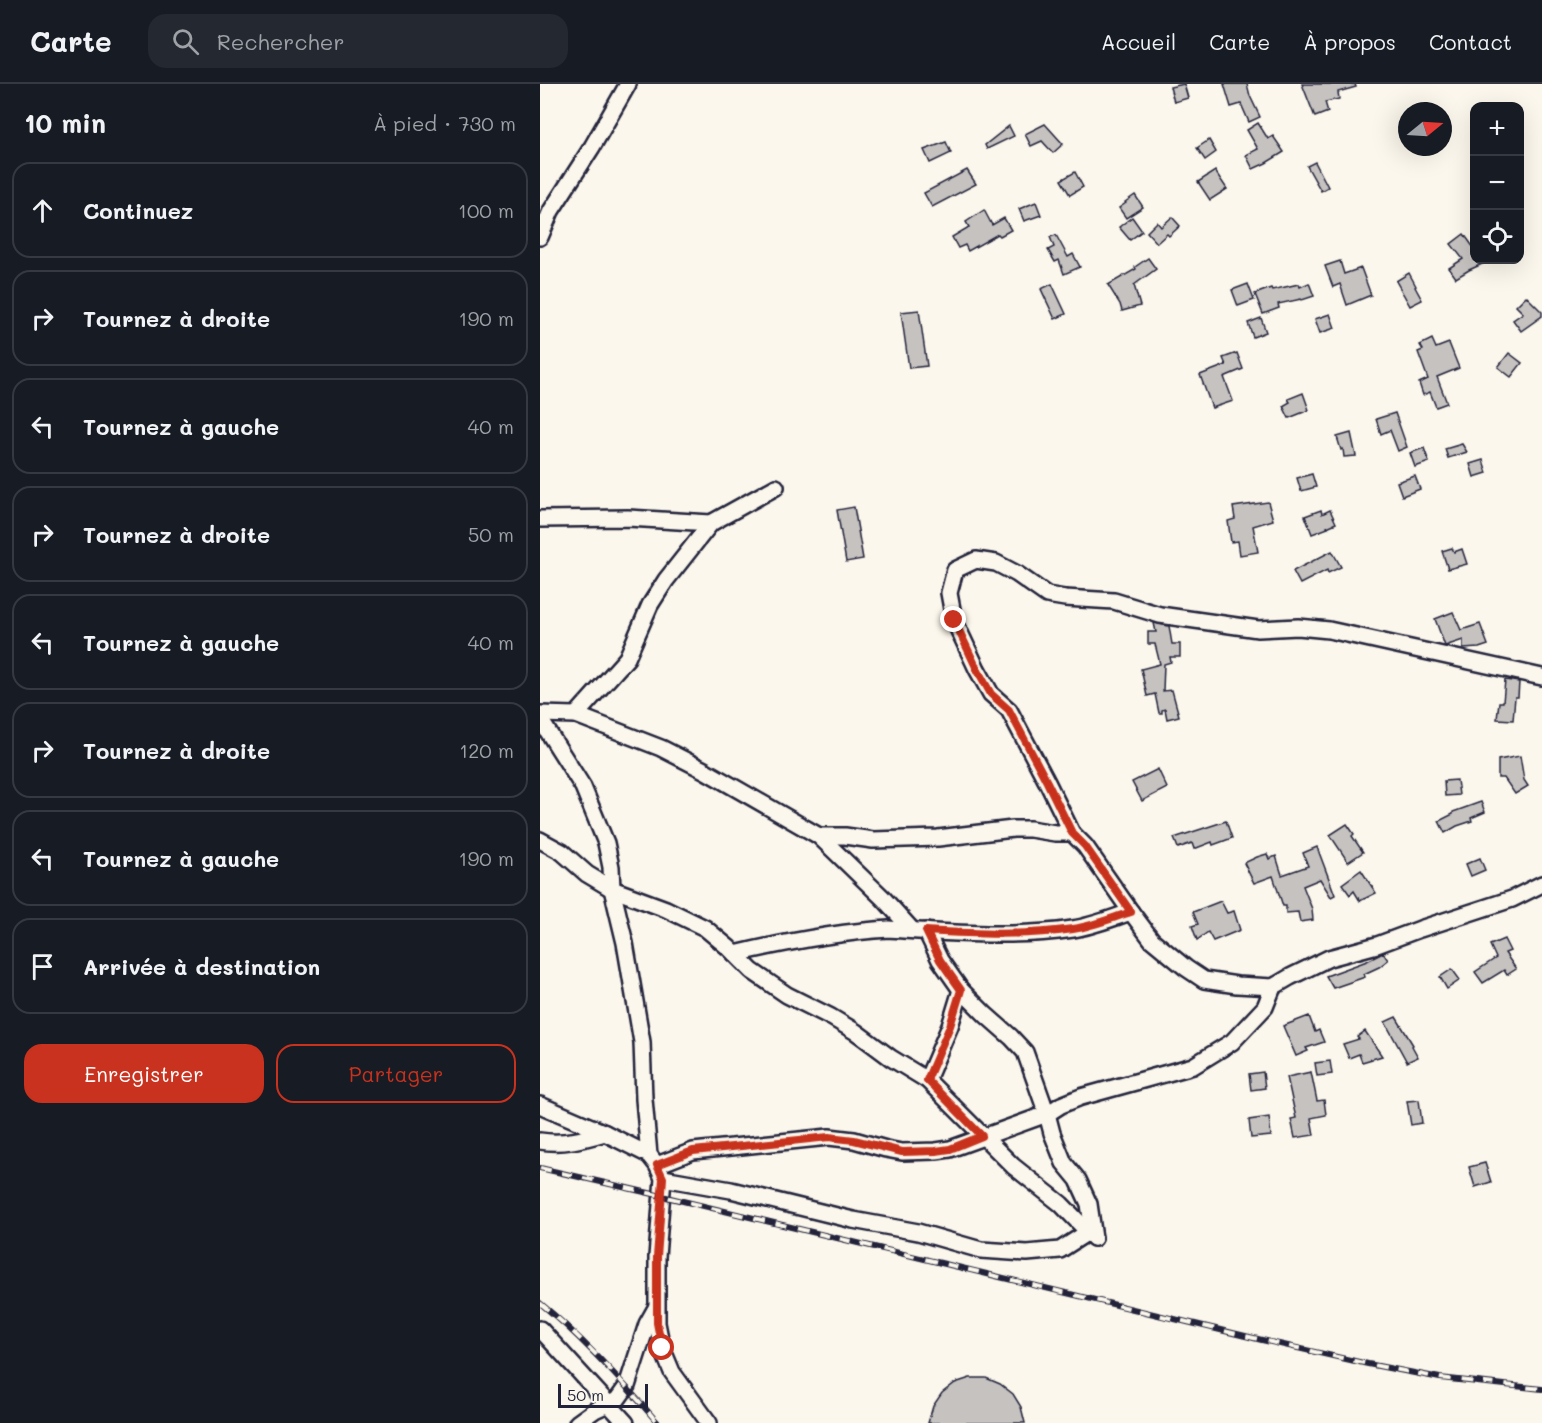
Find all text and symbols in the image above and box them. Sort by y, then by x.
search box [148,14,568,68]
text: Carte [30,23,112,59]
icon: search [169,25,202,58]
text: Rechercher [217,27,344,56]
text: Accueil [1101,28,1176,55]
text: Carte [1209,28,1270,55]
text: À propos [1303,28,1396,55]
text: Contact [1429,28,1512,55]
north arrow [1398,102,1452,156]
map controls [1470,102,1524,264]
button: + [1470,102,1524,156]
text: 10 min [24,106,106,140]
text: À pied · 730 m [373,110,516,136]
button: − [1470,156,1524,210]
icon: ahead [26,194,59,227]
text: Continuez [83,196,193,225]
text: 100 m [458,197,514,223]
button: locate [1470,210,1524,264]
icon: right [26,302,59,335]
text: Tournez à droite [83,304,270,333]
text: 190 m [459,305,514,331]
icon: left [26,410,59,443]
text: Tournez à gauche [83,412,279,441]
text: 40 m [468,413,514,439]
icon: right [26,518,59,551]
text: Tournez à droite [83,520,270,549]
text: 50 m [468,521,514,547]
route end [940,606,966,632]
icon: left [26,626,59,659]
text: Tournez à gauche [83,628,279,657]
text: 40 m [468,629,514,655]
icon: right [26,734,59,767]
text: Tournez à droite [83,736,270,765]
text: 120 m [459,737,514,763]
icon: left [26,842,59,875]
text: Tournez à gauche [83,844,279,873]
text: 190 m [459,845,514,871]
icon: arrive [26,950,59,983]
text: Arrivée à destination [83,952,320,981]
button: Enregistrer [24,1044,264,1103]
button: Partager [276,1044,516,1103]
route start [648,1334,674,1360]
scale bar [558,1381,648,1408]
text: 50 m [567,1384,604,1405]

